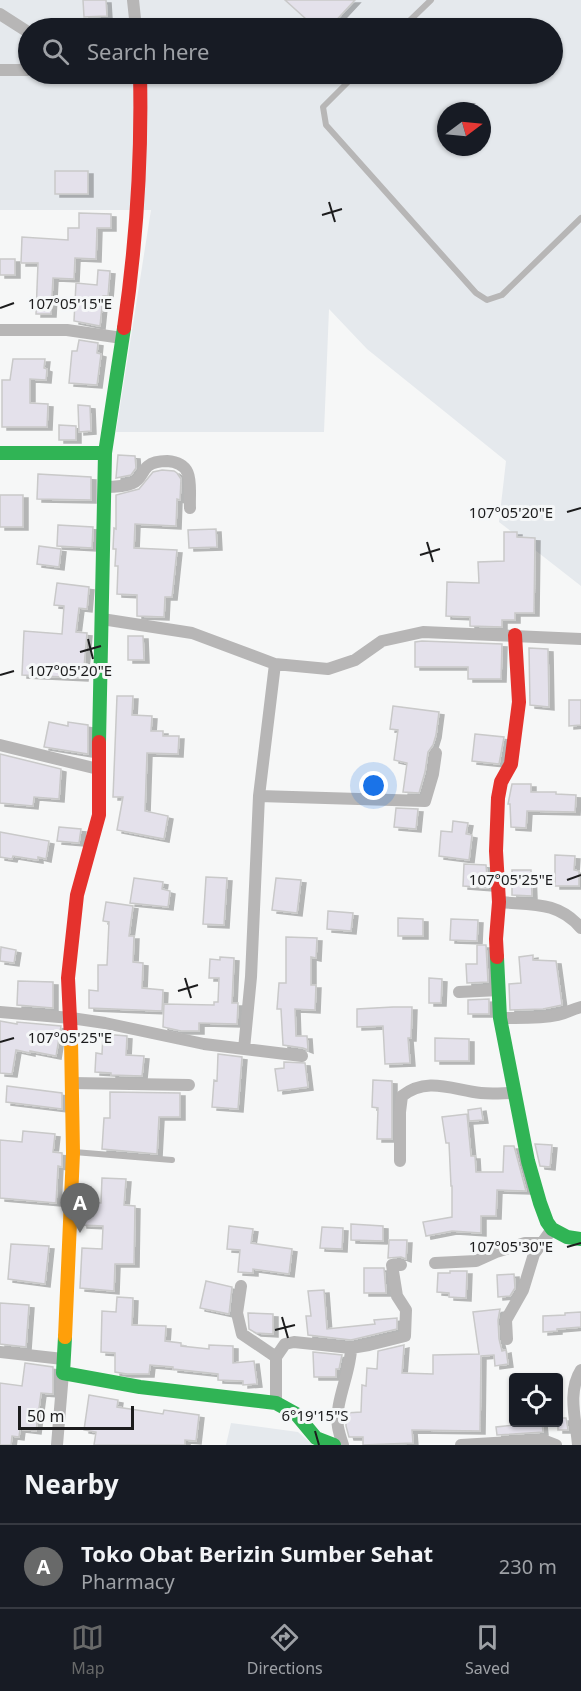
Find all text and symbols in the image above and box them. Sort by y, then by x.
search box [18,18,563,84]
icon: search [39,35,72,68]
text: Search here [87,36,209,66]
north arrow [437,102,491,156]
text: 107°05'15"E [28,293,112,313]
text: 107°05'20"E [469,502,553,522]
text: 107°05'20"E [28,660,112,680]
your location [359,771,388,800]
text: 107°05'25"E [469,869,553,889]
text: 107°05'25"E [28,1027,112,1047]
pin: A [60,1184,100,1233]
text: 107°05'30"E [469,1236,553,1256]
map controls [509,1373,563,1427]
button: locate [509,1373,563,1427]
scale bar [18,1403,134,1430]
text: 50 m [27,1405,64,1427]
text: 6°19'15"S [281,1405,349,1425]
text: Nearby [24,1466,119,1502]
text: Toko Obat Berizin Sumber Sehat [81,1538,433,1568]
text: A [37,1553,50,1580]
text: 230 m [499,1553,557,1580]
text: Pharmacy [81,1568,175,1595]
tab: Map [71,1621,104,1679]
tab: Directions [247,1621,323,1679]
tab: Saved [465,1621,510,1679]

